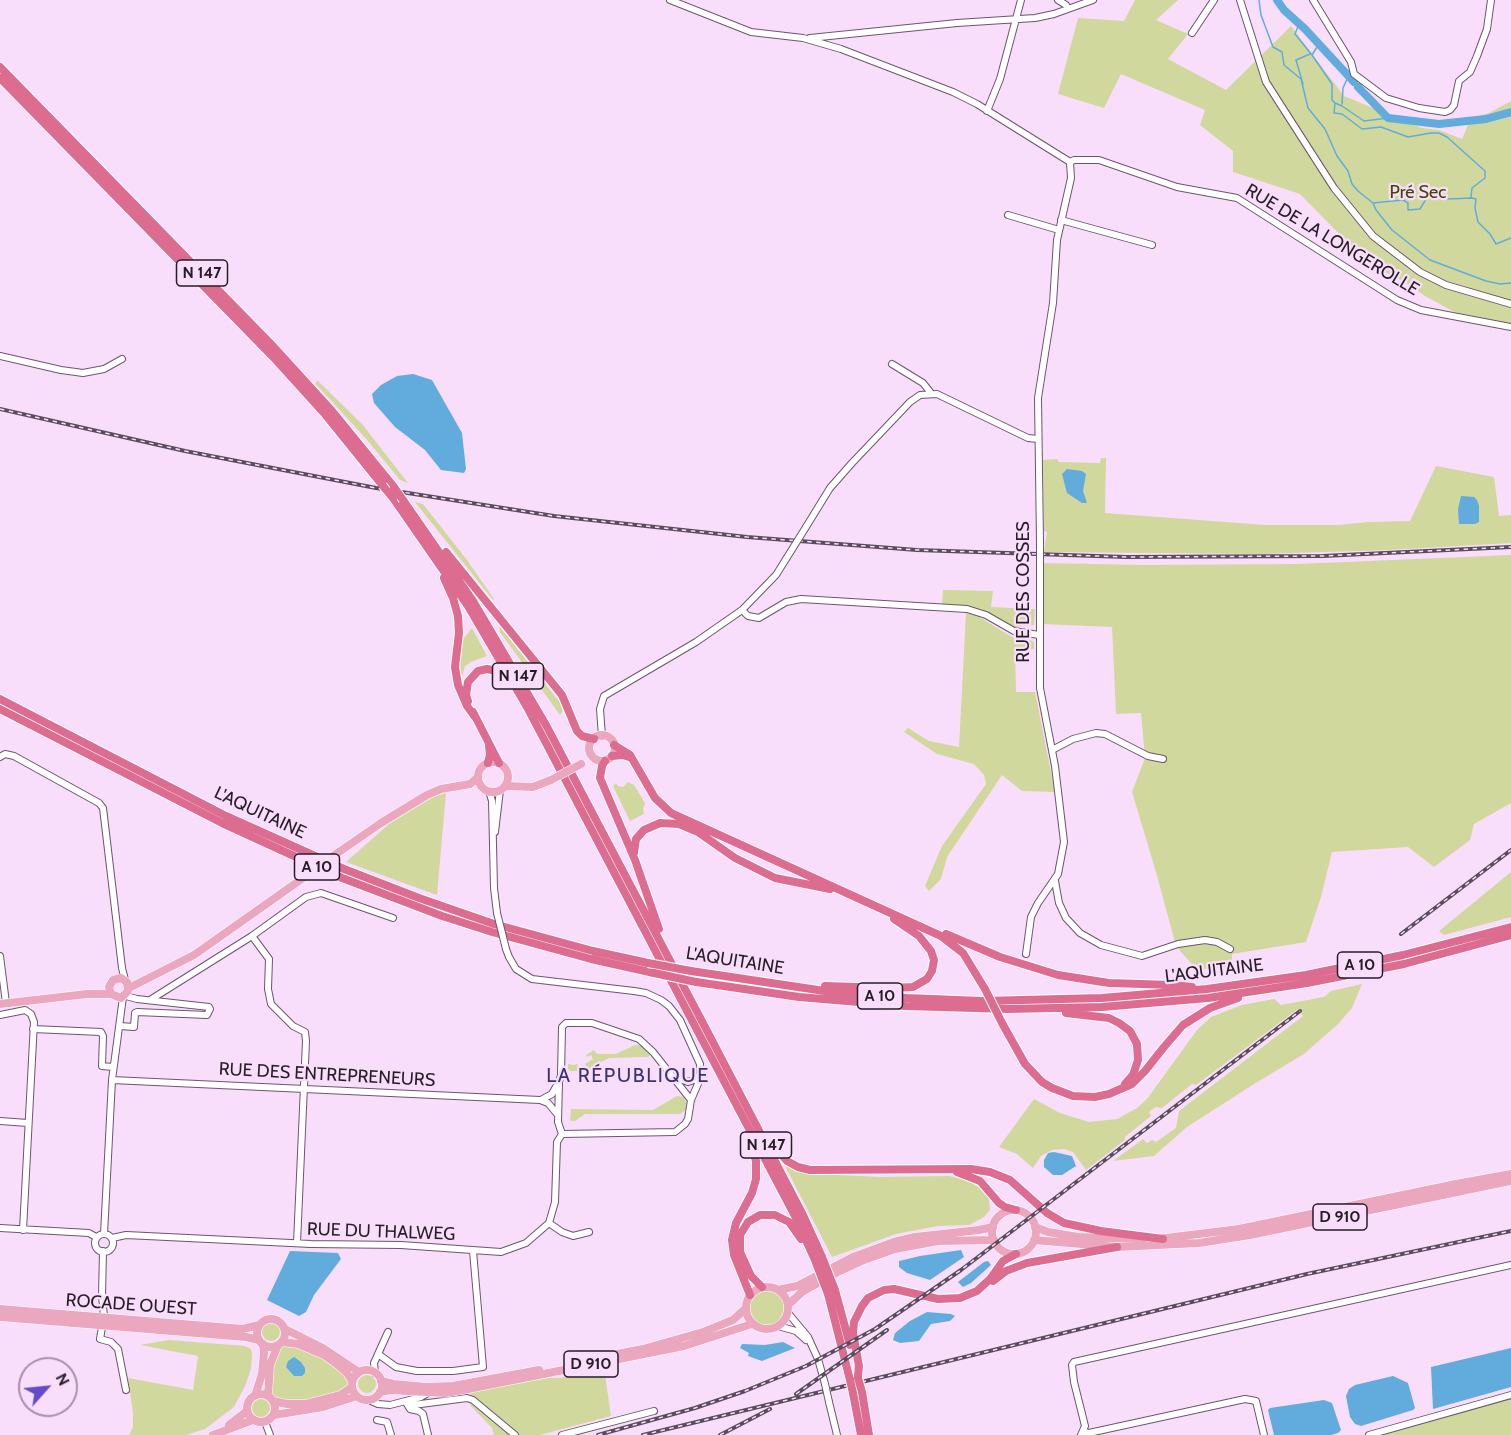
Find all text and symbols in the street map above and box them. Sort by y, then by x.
street label: RUE DE LA LONGEROLLE [1241,179,1423,301]
park label: Pré Sec [1390,182,1446,204]
road number: N 147 [176,260,228,286]
street label: RUE DES COSSES [1013,521,1035,663]
road number: N 147 [492,663,544,689]
street label: L'AQUITAINE [211,782,309,844]
road number: A 10 [294,854,340,880]
street label: L'AQUITAINE [684,943,786,979]
road number: A 10 [1338,952,1382,978]
street label: L'AQUITAINE [1164,954,1264,988]
road number: A 10 [858,983,902,1009]
street label: RUE DES ENTREPRENEURS [218,1059,436,1091]
district label: LA RÉPUBLIQUE [546,1064,710,1088]
road number: N 147 [740,1132,792,1158]
road number: D 910 [1313,1204,1367,1230]
street label: RUE DU THALWEG [306,1219,456,1245]
street label: ROCADE OUEST [65,1290,197,1320]
road number: D 910 [564,1351,618,1377]
north arrow [18,1357,78,1417]
text: N [52,1370,74,1389]

